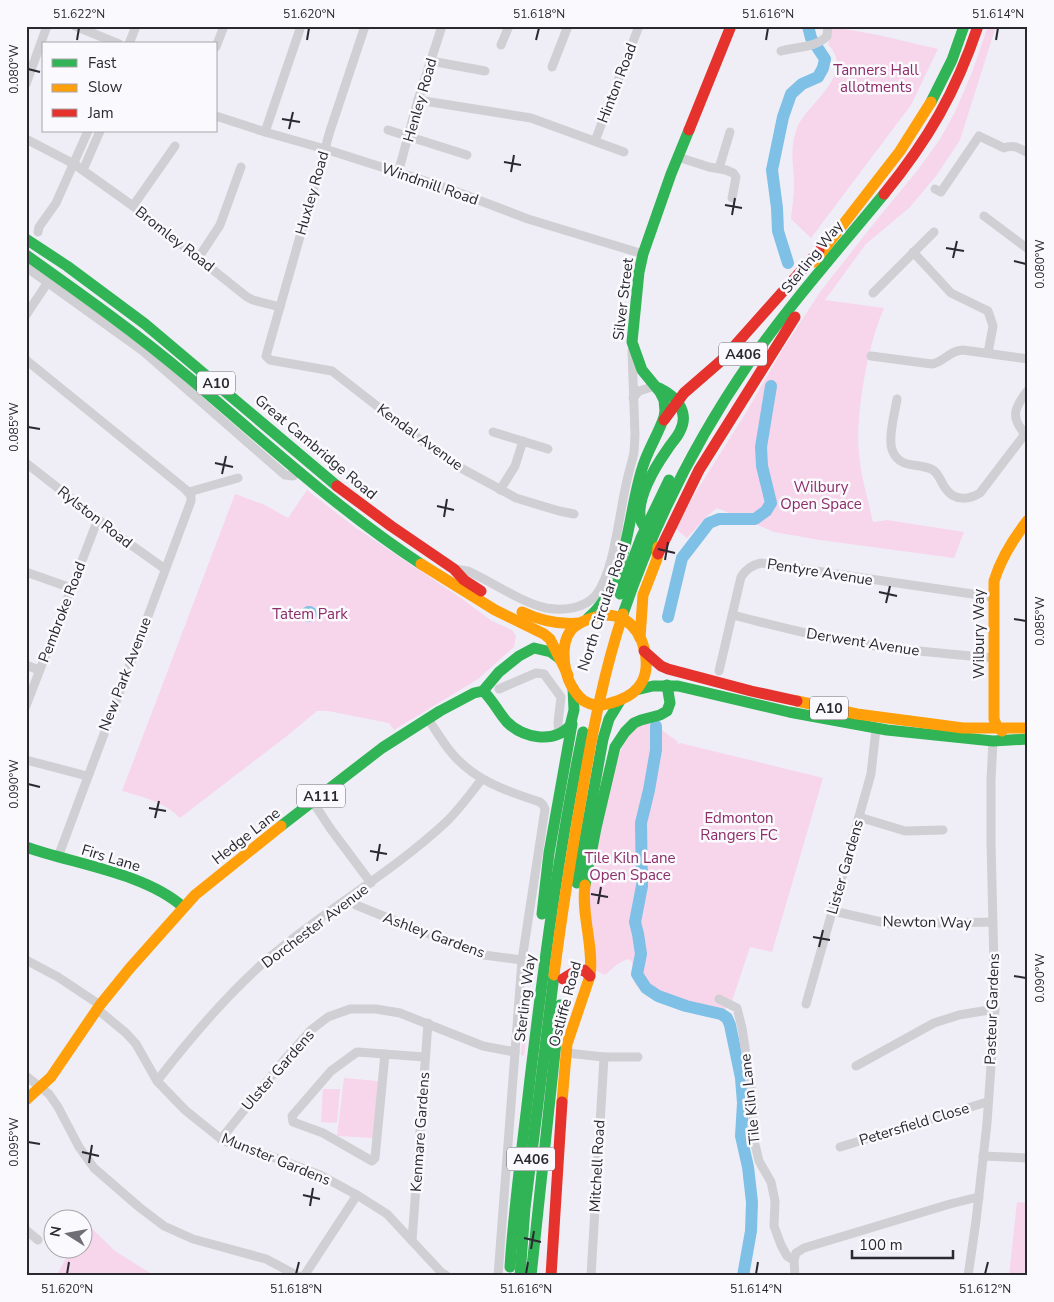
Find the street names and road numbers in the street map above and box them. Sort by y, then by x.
street label: Hinton Road [593,40,641,126]
street label: Henley Road [398,56,442,144]
street label: Huxley Road [290,149,334,237]
street label: Windmill Road [379,158,481,210]
street label: Bromley Road [131,202,219,276]
street label: Sterling Way [777,216,848,298]
street label: Silver Street [608,256,638,341]
road number: A406 [719,342,767,366]
road number: A10 [197,372,235,394]
street label: Great Cambridge Road [251,390,381,504]
street label: Kendal Avenue [373,399,467,475]
street label: Rylston Road [53,481,137,553]
street label: North Circular Road [573,540,633,674]
street label: Pentyre Avenue [766,554,874,590]
street label: Pembroke Road [34,559,90,665]
street label: Wilbury Way [969,589,989,679]
street label: New Park Avenue [94,614,156,734]
street label: Derwent Avenue [805,623,921,661]
road number: A10 [810,696,848,720]
road number: A111 [297,784,345,808]
street label: Hedge Lane [208,803,284,869]
street label: Lister Gardens [822,817,868,917]
street label: Firs Lane [79,840,143,876]
street label: Dorchester Avenue [258,879,372,973]
street label: Ashley Gardens [380,907,488,963]
street label: Newton Way [882,911,972,933]
street label: Sterling Way [510,953,540,1043]
street label: Pasteur Gardens [980,953,1004,1065]
street label: Ostliffe Road [544,959,586,1049]
street label: Ulster Gardens [237,1025,319,1115]
street label: Tile Kiln Lane [735,1053,765,1145]
street label: Kenmare Gardens [406,1071,434,1193]
street label: Petersfield Close [857,1098,972,1150]
street label: Mitchell Road [585,1119,609,1213]
street label: Munster Gardens [219,1128,333,1190]
road number: A406 [507,1148,555,1170]

